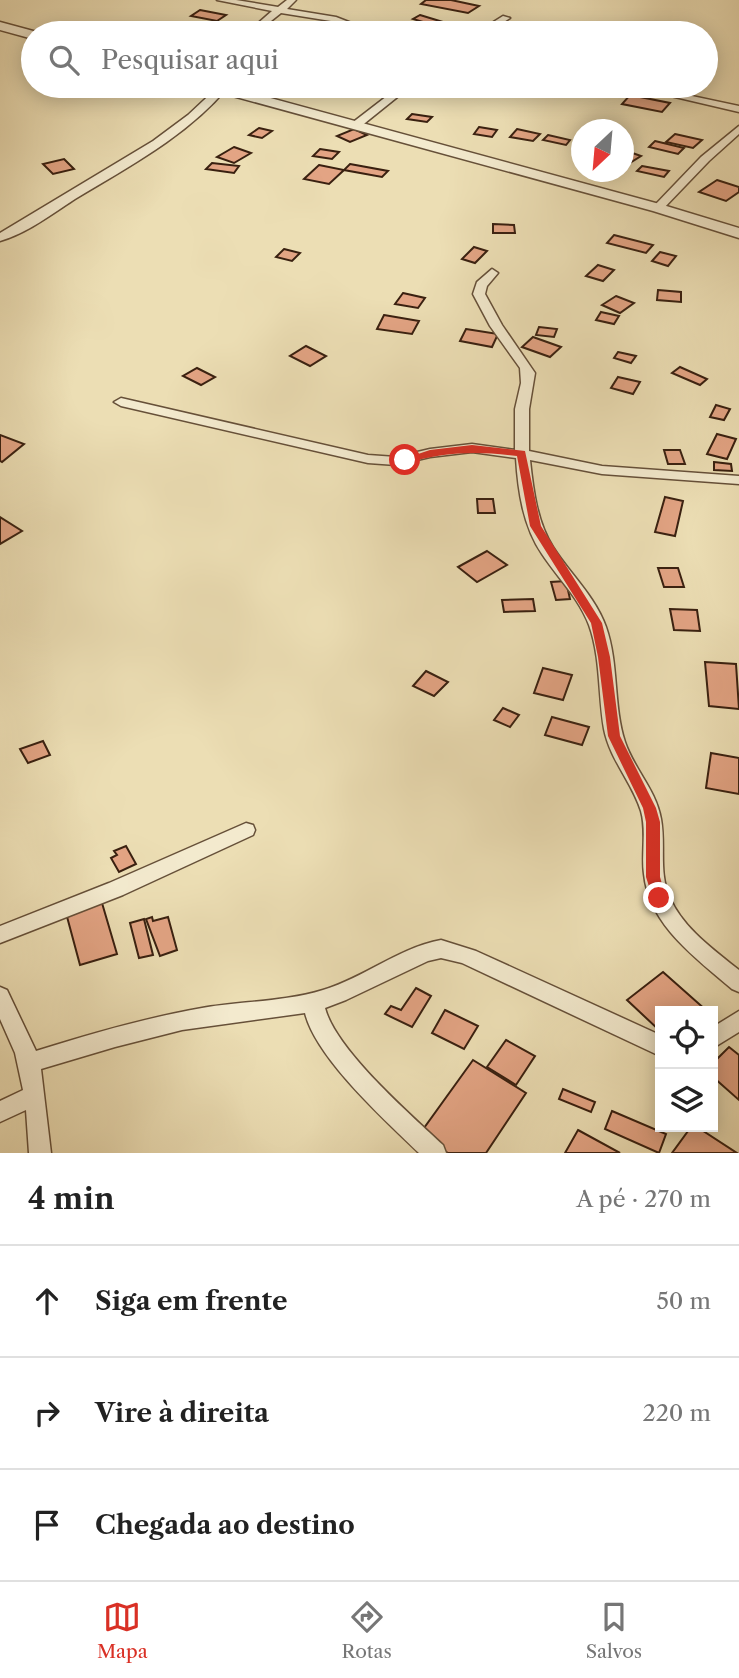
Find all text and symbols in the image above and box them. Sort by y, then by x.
search box [21,21,718,98]
icon: search [45,41,83,79]
text: Pesquisar aqui [101,44,279,76]
north arrow [571,119,634,182]
route start [389,444,420,475]
route end [643,882,674,913]
map controls [655,1006,718,1132]
button: locate [655,1006,718,1069]
button: layers [655,1069,718,1132]
text: 4 min [28,1180,114,1217]
text: A pé · 270 m [576,1185,711,1213]
icon: ahead [28,1282,66,1320]
text: Siga em frente [95,1285,288,1317]
text: 50 m [656,1287,711,1315]
icon: right [28,1394,66,1432]
text: Vire à direita [95,1397,269,1429]
text: 220 m [642,1399,711,1427]
icon: arrive [28,1506,66,1544]
text: Chegada ao destino [95,1509,355,1541]
tab: Mapa [97,1598,148,1663]
tab: Rotas [341,1598,392,1663]
tab: Salvos [586,1598,642,1663]

